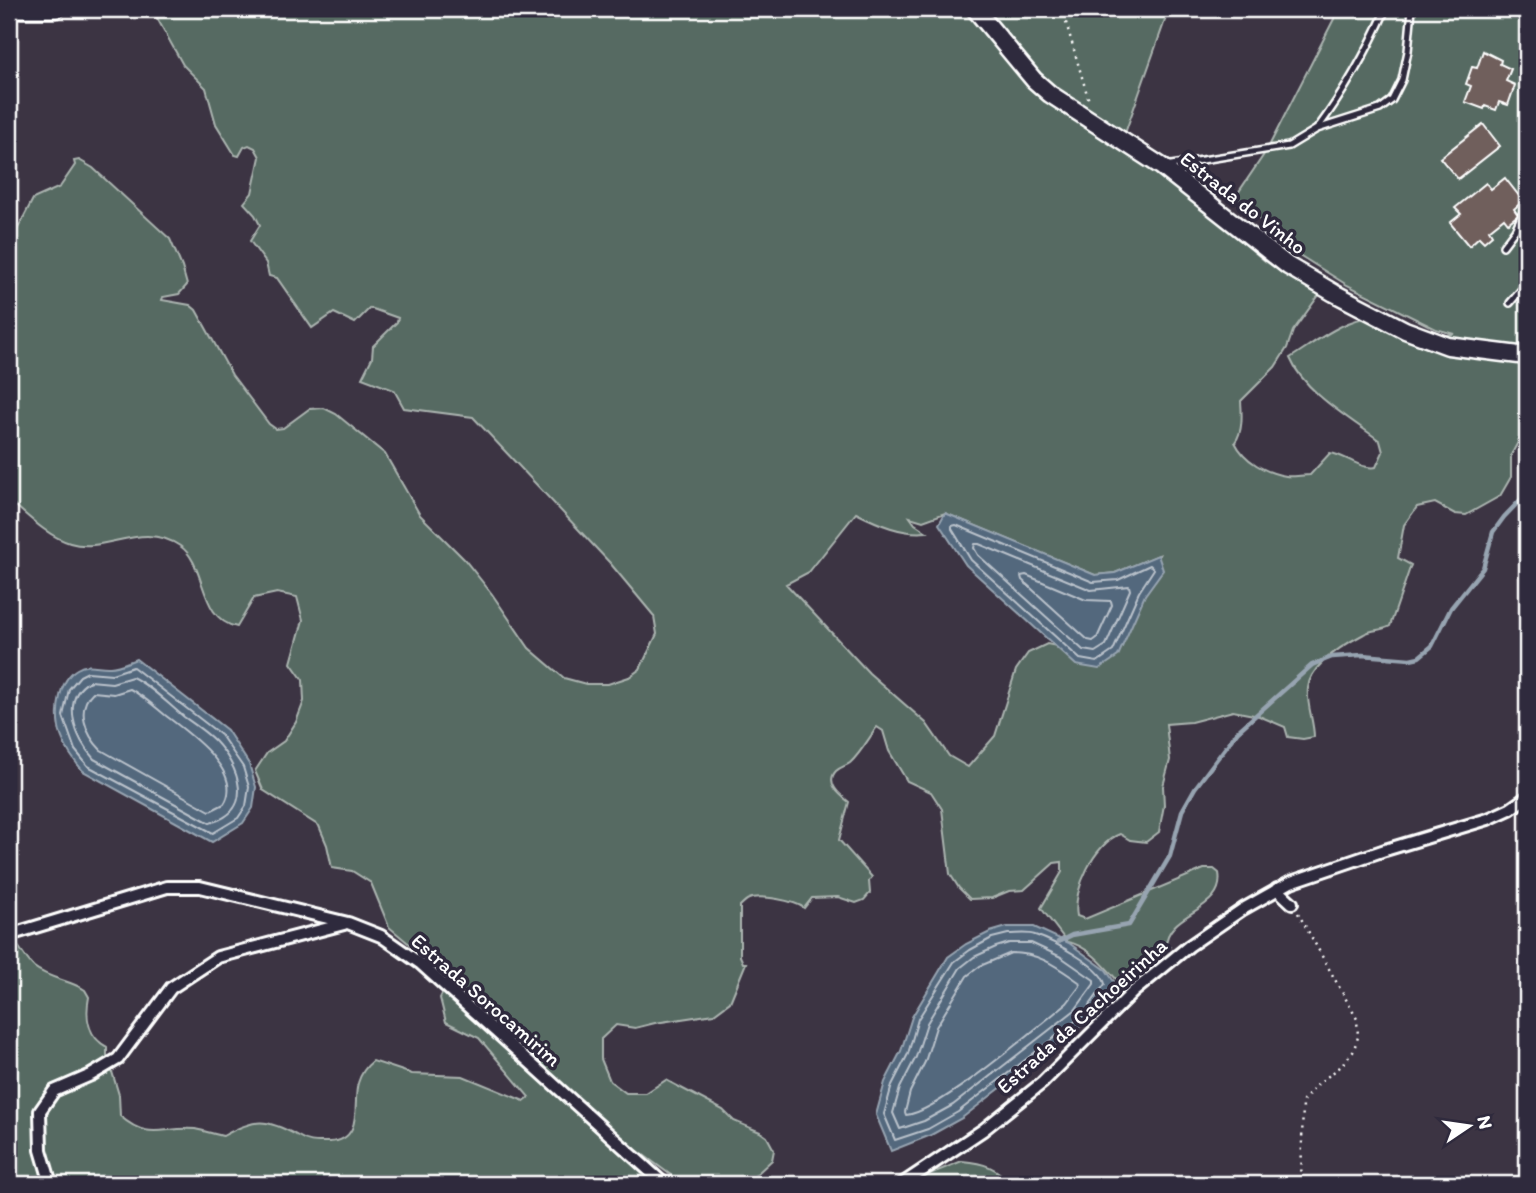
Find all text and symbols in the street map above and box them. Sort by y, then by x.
street label: Estrada do Vinho [1175,146,1311,260]
street label: Estrada Sorocamirim [406,928,566,1072]
street label: Estrada da Cachoeirinha [991,932,1172,1099]
north arrow [1434,1092,1504,1162]
text: N [1472,1113,1498,1131]

